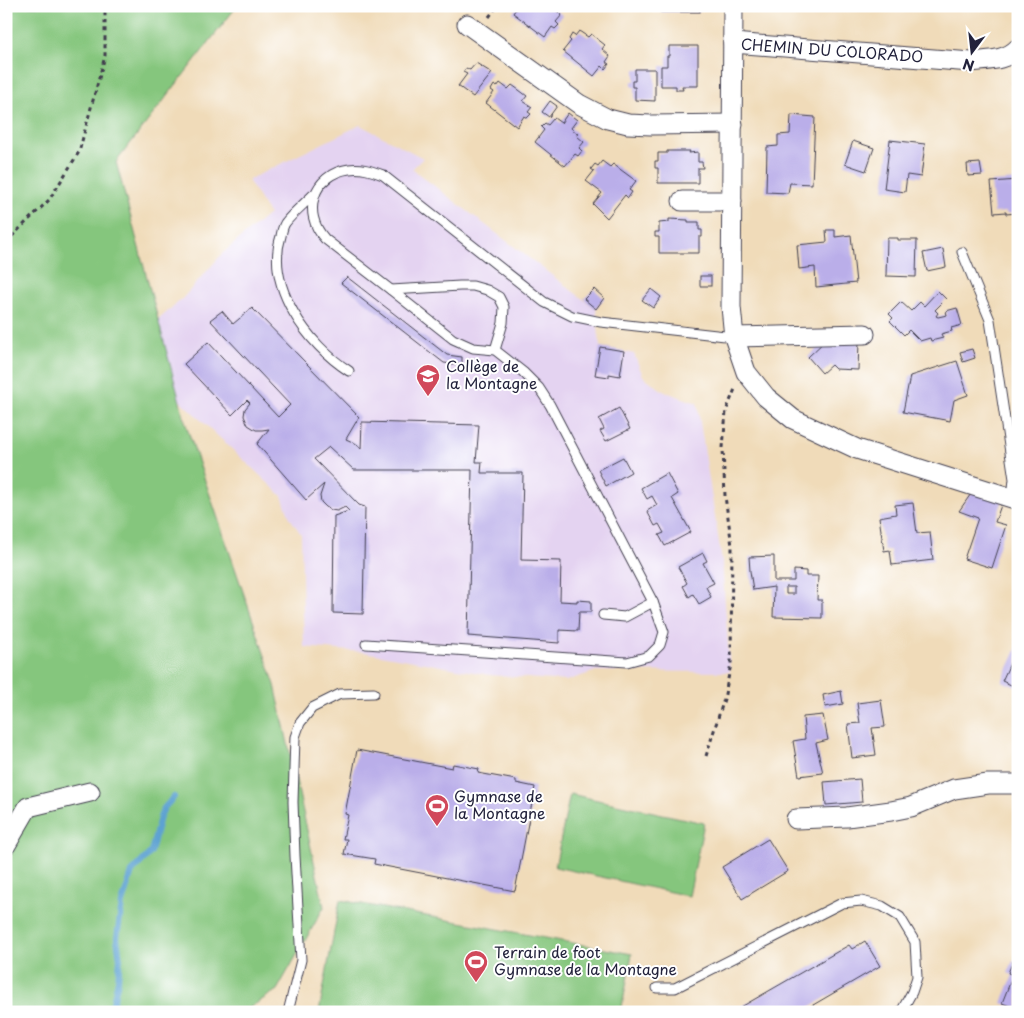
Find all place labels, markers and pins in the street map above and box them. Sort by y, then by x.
place label: Collège de la Montagne [446,354,538,394]
school or university icon: Collège de la Montagne [415,363,441,397]
place label: Gymnase de la Montagne [454,784,546,824]
sports icon: Gymnase de la Montagne [424,793,450,827]
place label: Terrain de foot Gymnase de la Montagne [494,940,677,980]
sports icon: Terrain de foot Gymnase de la Montagne [463,949,489,983]

